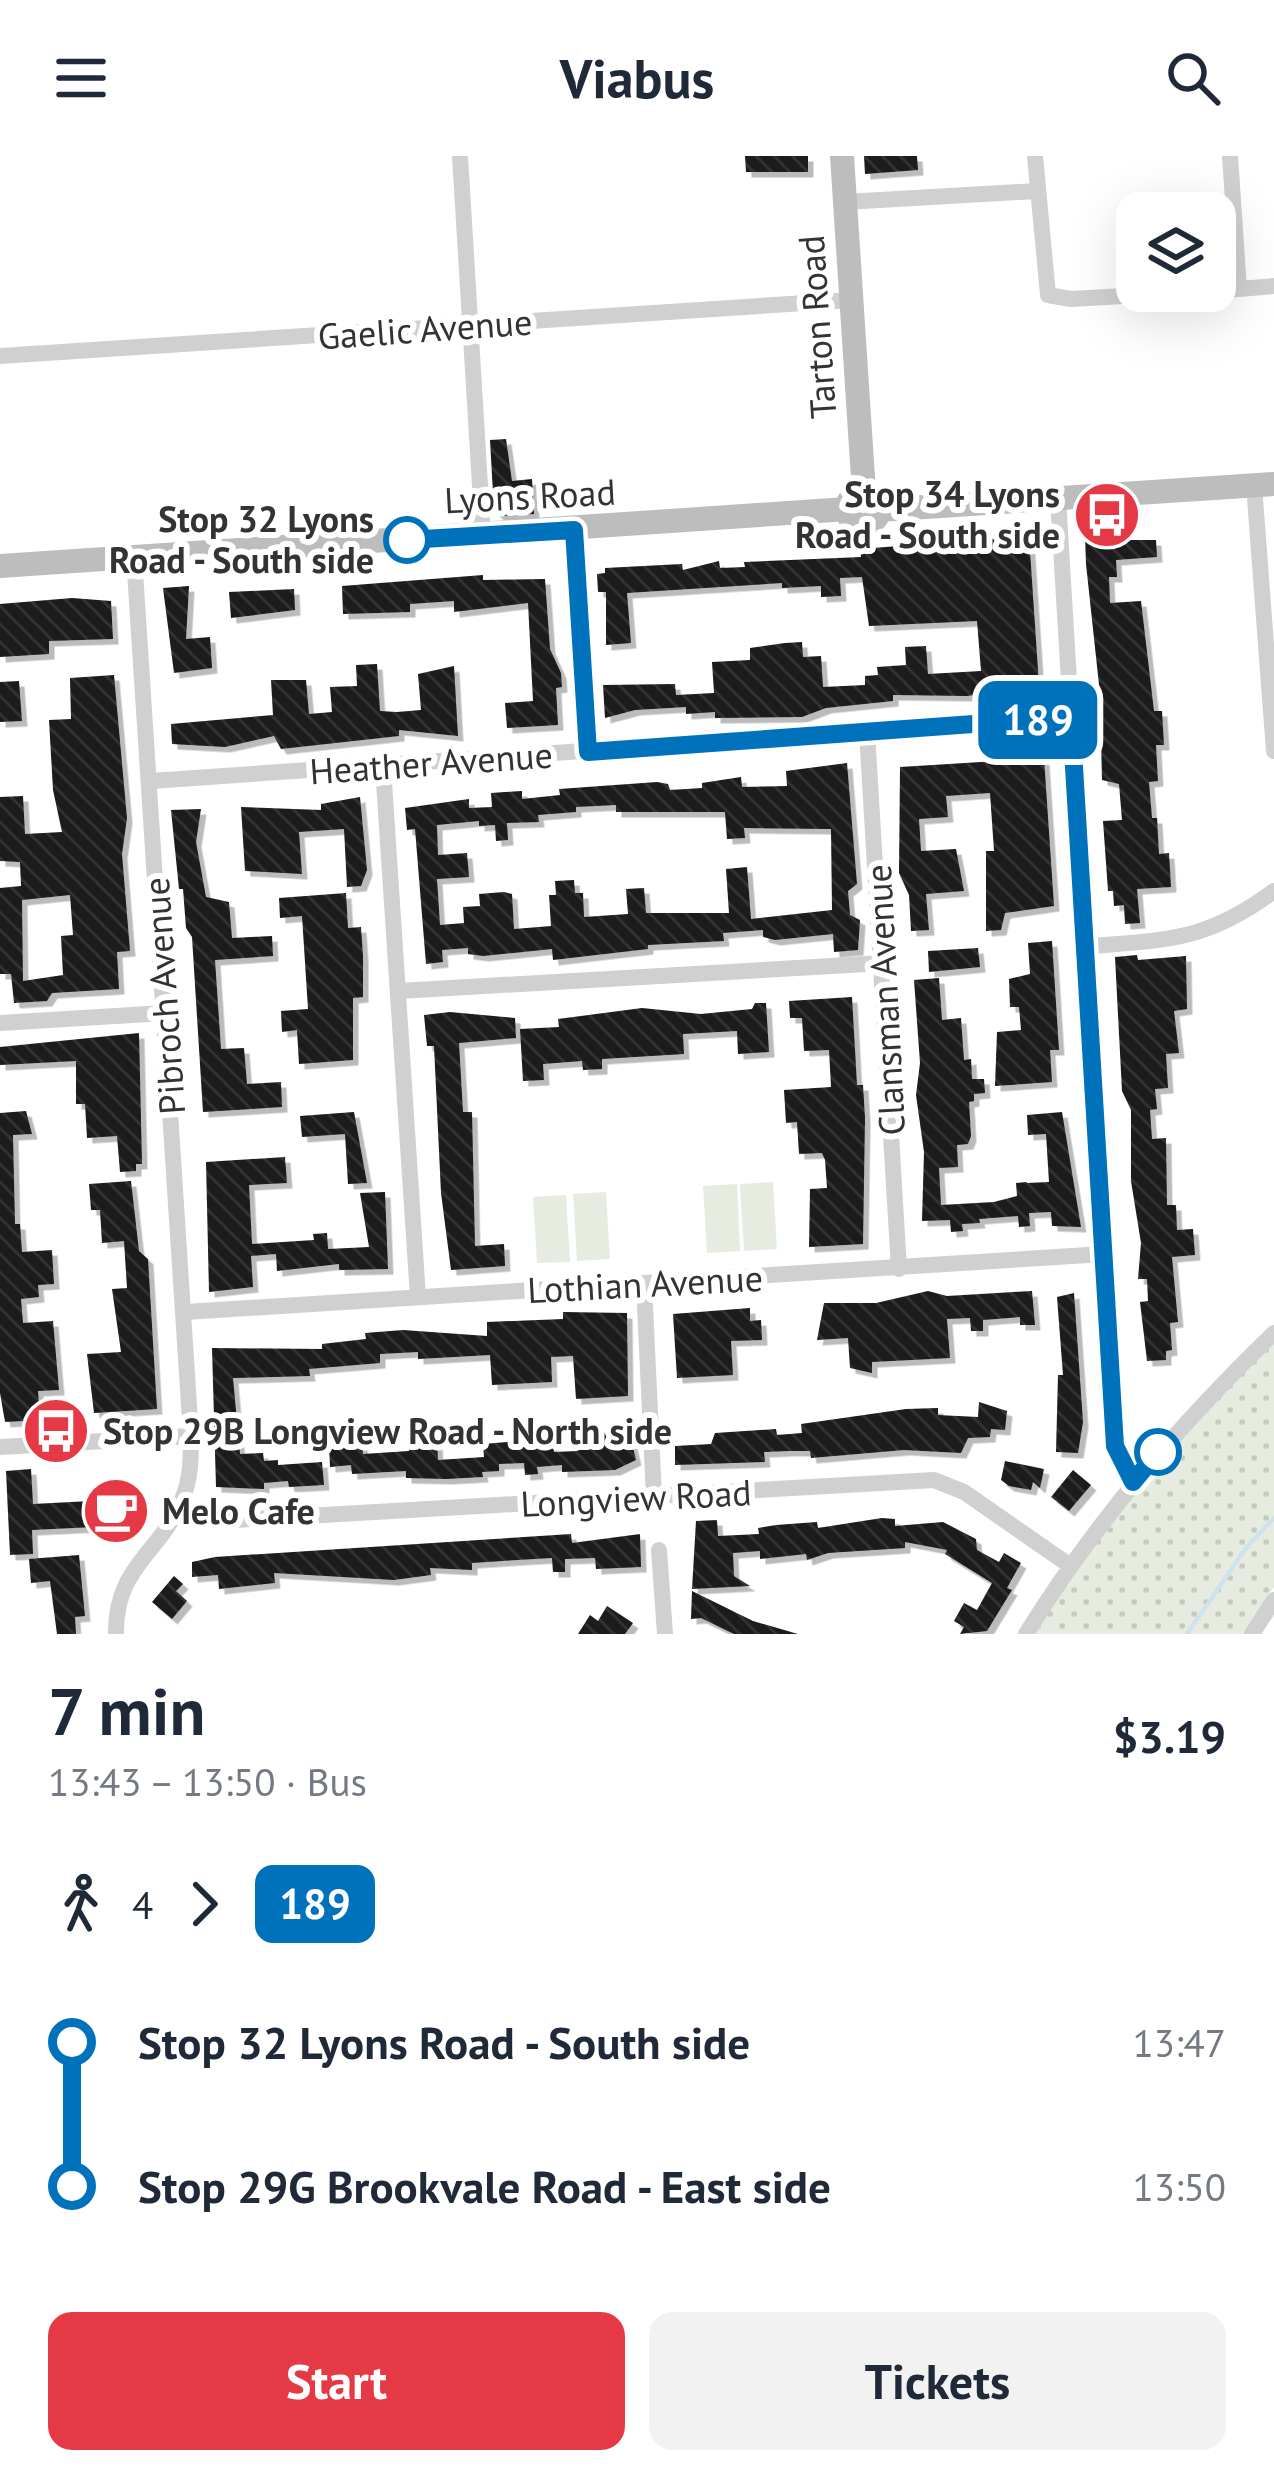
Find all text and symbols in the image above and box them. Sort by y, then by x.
text: Viabus [560,43,714,113]
icon: menu [48,45,114,111]
icon: search [1160,45,1226,111]
map controls [1116,192,1236,312]
button: layers [1116,192,1236,312]
street label: Tarton Road [787,234,846,420]
street label: Gaelic Avenue [316,298,534,359]
street label: Lyons Road [443,468,617,523]
place label: Stop 34 Lyons Road - South side [795,470,1060,558]
bus stop icon: Stop 34 Lyons Road - South side [1072,480,1142,550]
place label: Stop 32 Lyons Road - South side [109,495,374,583]
marker: Stop 32 Lyons Road - South side [385,518,429,562]
line badge: 189 [969,681,1107,759]
text: 189 [1002,692,1074,747]
street label: Heather Avenue [308,731,554,794]
street label: Clansman Avenue [854,863,915,1137]
street label: Pibroch Avenue [132,876,195,1116]
street label: Lothian Avenue [526,1254,764,1313]
bus stop icon: Stop 29B Longview Road - North side [21,1396,91,1466]
place label: Stop 29B Longview Road - North side [103,1407,672,1454]
unlabelled marker [1136,1430,1180,1474]
street label: Longview Road [519,1468,753,1527]
cafe icon: Melo Cafe [81,1476,151,1546]
place label: Melo Cafe [162,1487,315,1534]
text: 7 min [48,1668,205,1753]
text: $3.19 [1113,1707,1226,1765]
text: 13:43 – 13:50 · Bus [48,1756,367,1807]
icon: walk [48,1871,114,1937]
icon: forward [171,1871,237,1937]
text: 189 [279,1876,351,1931]
text: 4 [132,1879,153,1930]
text: Stop 32 Lyons Road - South side [138,2013,750,2071]
text: 13:47 [1132,2017,1226,2068]
text: Stop 29G Brookvale Road - East side [138,2157,831,2215]
text: 13:50 [1132,2161,1226,2212]
button: Start [48,2312,625,2450]
button: Tickets [649,2312,1226,2450]

